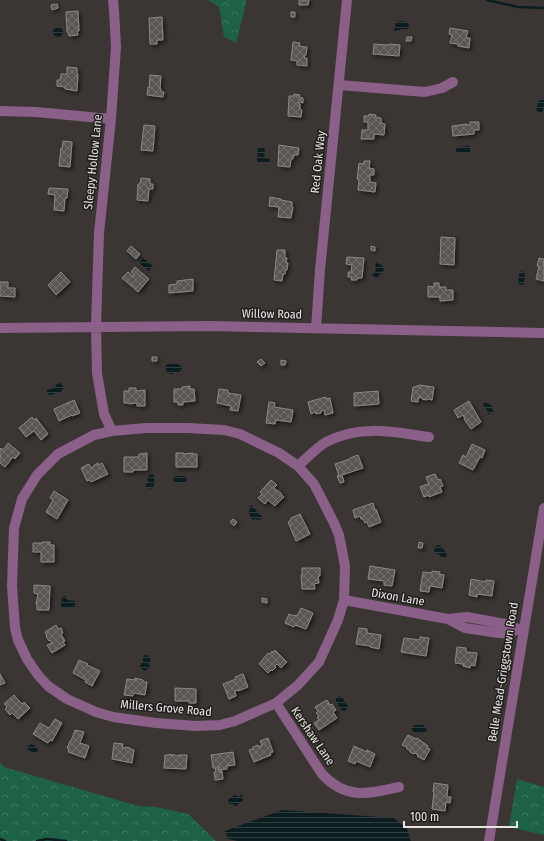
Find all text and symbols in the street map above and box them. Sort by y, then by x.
street label: Sleepy Hollow Lane [81,114,105,210]
street label: Red Oak Way [308,129,328,194]
street label: Willow Road [242,306,302,322]
street label: Dixon Lane [370,585,426,609]
street label: Belle Mead-Griggstown Road [485,601,521,743]
street label: Millers Grove Road [120,697,212,719]
street label: Kershaw Lane [288,704,338,768]
scale bar [404,803,517,829]
text: 100 m [410,810,439,824]

